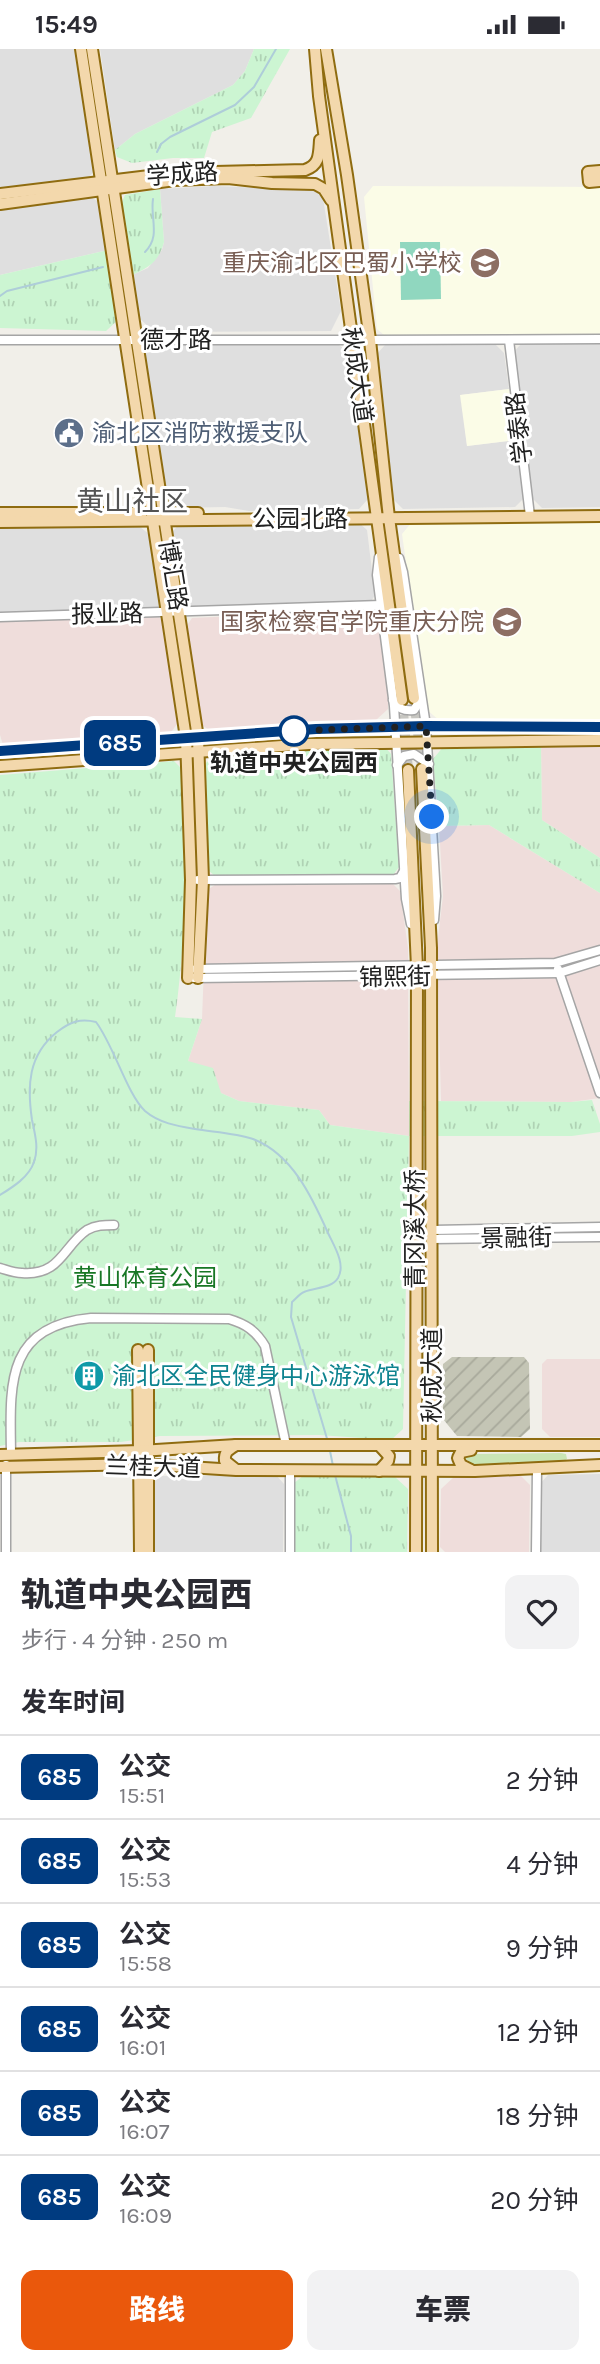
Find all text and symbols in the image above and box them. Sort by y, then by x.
text: 15:49 [35,9,98,40]
street label: 学成路 [145,158,219,190]
school or university icon: 重庆渝北区巴蜀小学校 [468,246,502,280]
place label: 重庆渝北区巴蜀小学校 [222,249,462,277]
street label: 德才路 [140,326,212,354]
street label: 秋成大道 [336,326,378,424]
street label: 学泰路 [501,391,537,465]
public building icon: 渝北区消防救援支队 [52,416,86,450]
place label: 渝北区消防救援支队 [92,419,308,447]
district label: 黄山社区 [76,485,188,518]
street label: 公园北路 [252,505,348,533]
street label: 博汇路 [154,537,192,613]
street label: 报业路 [71,599,143,629]
school or university icon: 国家检察官学院重庆分院 [490,605,524,639]
place label: 国家检察官学院重庆分院 [220,608,484,636]
marker: 轨道中央公园西 [279,716,309,746]
line badge: 685 [80,720,160,766]
text: 685 [98,729,142,757]
place label: 轨道中央公园西 [210,749,378,777]
your location [414,799,449,834]
street label: 锦熙街 [359,962,431,992]
street label: 青冈溪大桥 [401,1169,429,1289]
street label: 景融街 [480,1223,552,1253]
park label: 黄山体育公园 [73,1264,217,1292]
street label: 秋成大道 [418,1327,446,1423]
building icon: 渝北区全民健身中心游泳馆 [72,1359,106,1393]
place label: 渝北区全民健身中心游泳馆 [112,1362,400,1390]
street label: 兰桂大道 [105,1451,201,1483]
button: heart [505,1575,579,1649]
text: 轨道中央公园西 [21,1576,252,1614]
text: 步行 · 4 分钟 · 250 m [21,1627,228,1654]
text: 发车时间 [21,1687,125,1718]
text: 公交 [119,1751,171,1782]
text: 685 [37,1763,82,1791]
text: 2 分钟 [506,1765,579,1796]
text: 15:51 [119,1782,165,1809]
text: 公交 [119,1835,171,1866]
text: 685 [37,1847,82,1875]
text: 4 分钟 [506,1849,579,1880]
text: 15:53 [119,1866,171,1893]
text: 公交 [119,1919,171,1950]
text: 685 [37,1931,82,1959]
text: 9 分钟 [506,1933,579,1964]
text: 15:58 [119,1950,172,1977]
text: 公交 [119,2003,171,2034]
text: 685 [37,2015,82,2043]
text: 12 分钟 [497,2017,579,2048]
text: 16:01 [119,2034,166,2061]
text: 公交 [119,2087,171,2118]
text: 685 [37,2099,82,2127]
text: 18 分钟 [496,2101,579,2132]
text: 16:07 [119,2118,170,2145]
text: 公交 [119,2171,171,2202]
text: 685 [37,2183,82,2211]
text: 20 分钟 [490,2185,579,2216]
text: 16:09 [119,2202,172,2229]
button: 路线 [21,2270,293,2350]
button: 车票 [307,2270,579,2350]

